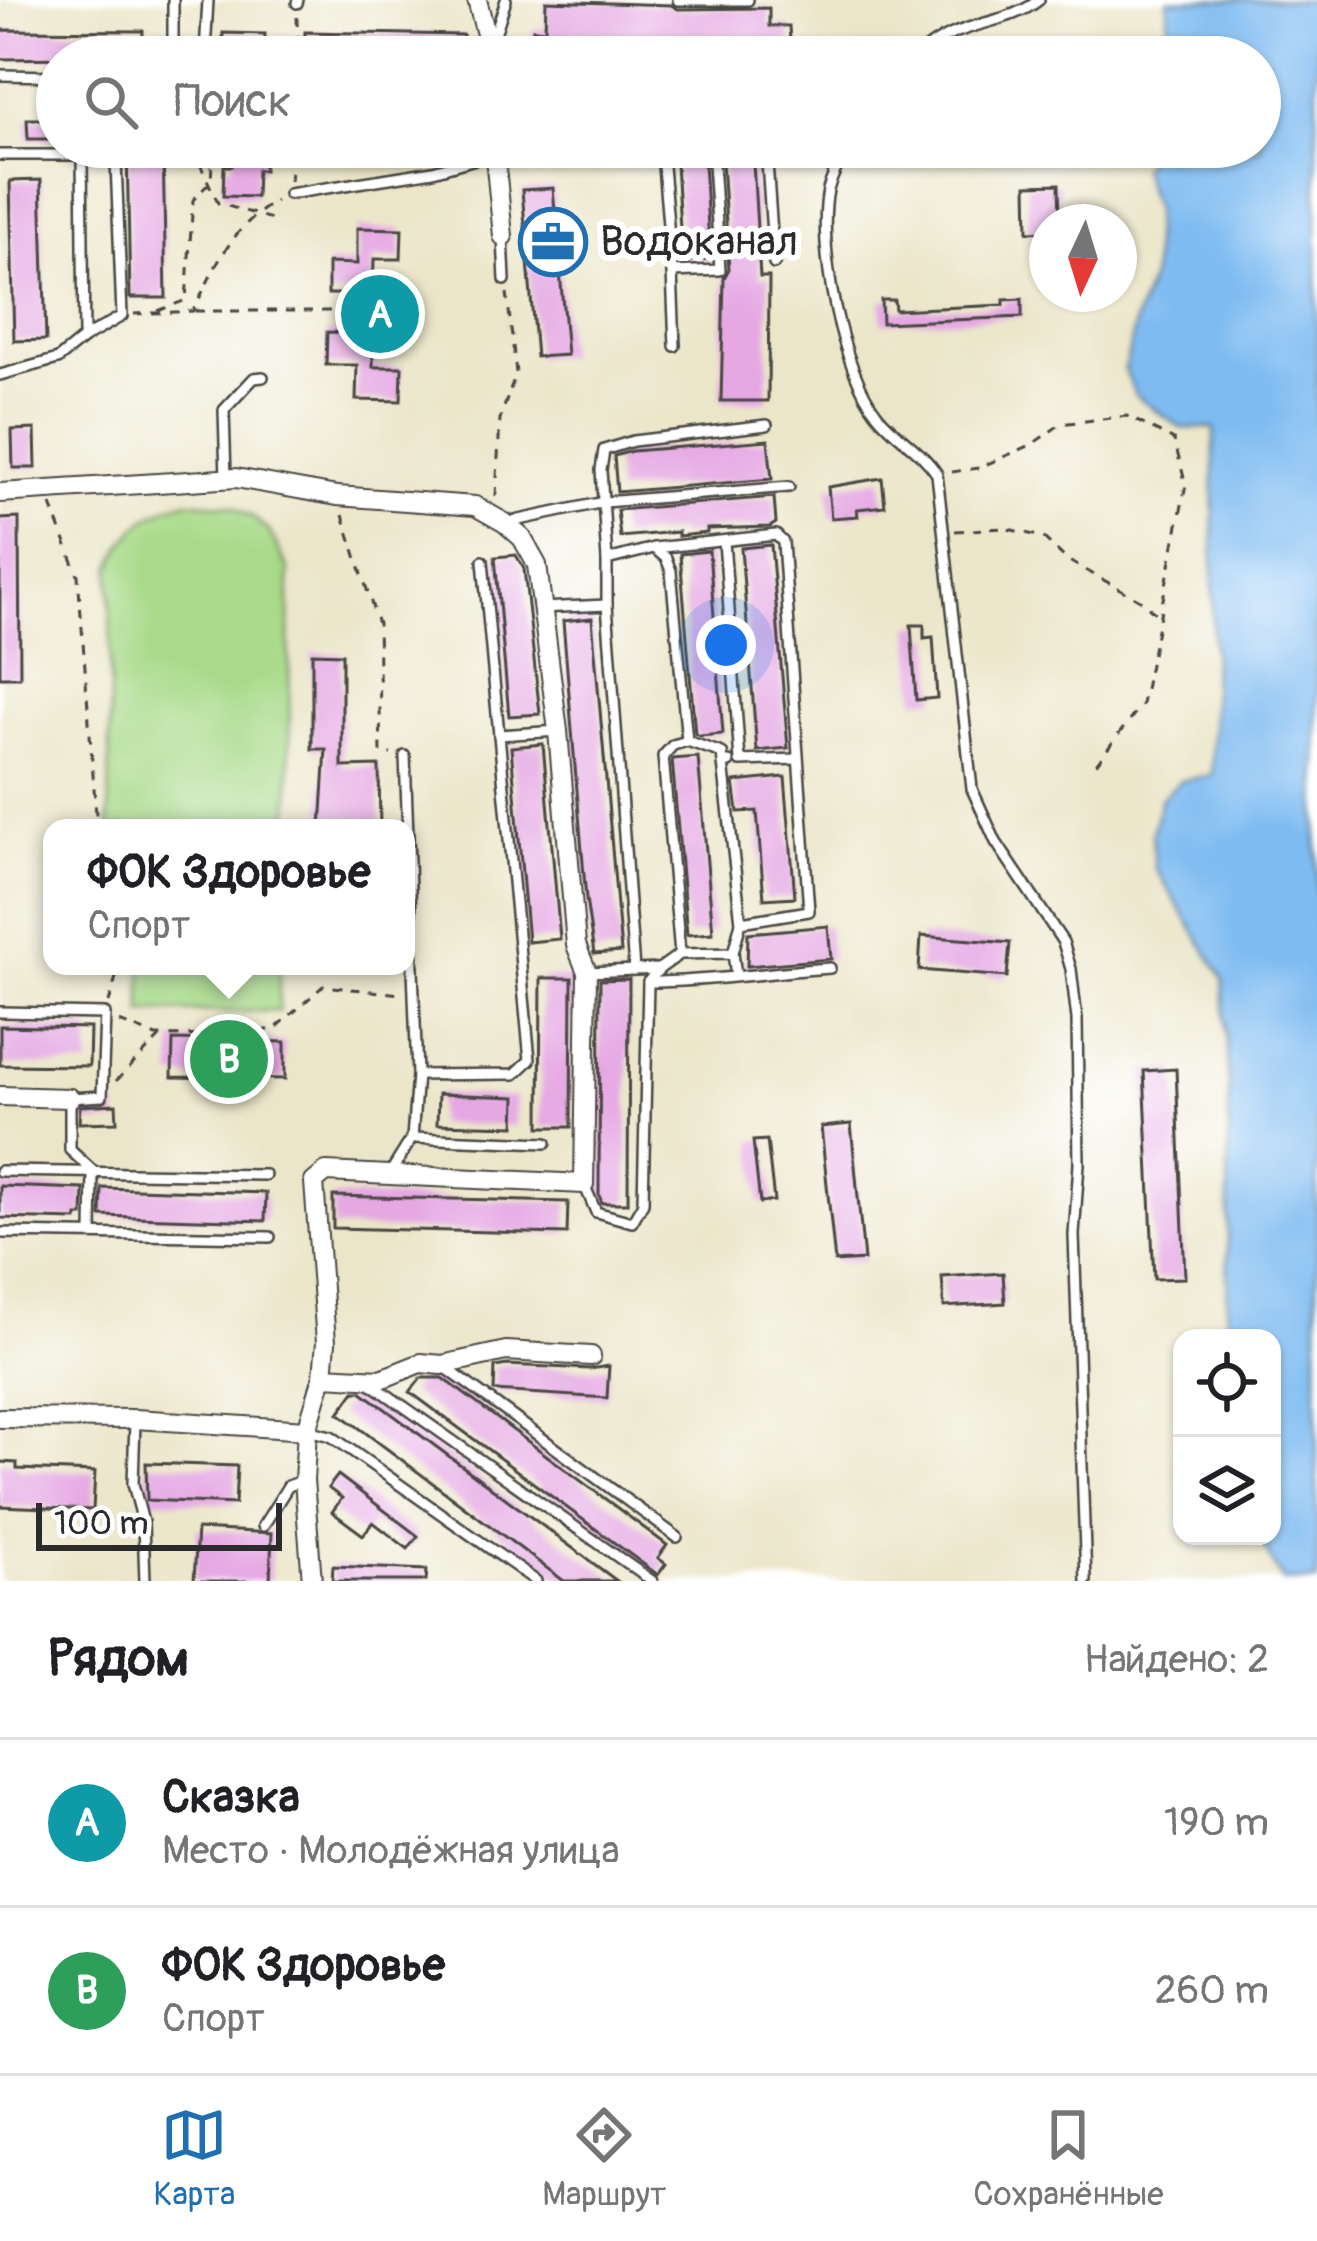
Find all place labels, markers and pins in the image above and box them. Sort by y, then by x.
office icon: Водоканал [518,207,588,277]
place label: Водоканал [600,216,798,268]
pin: A [341,269,419,359]
pin: B [190,1014,268,1104]

